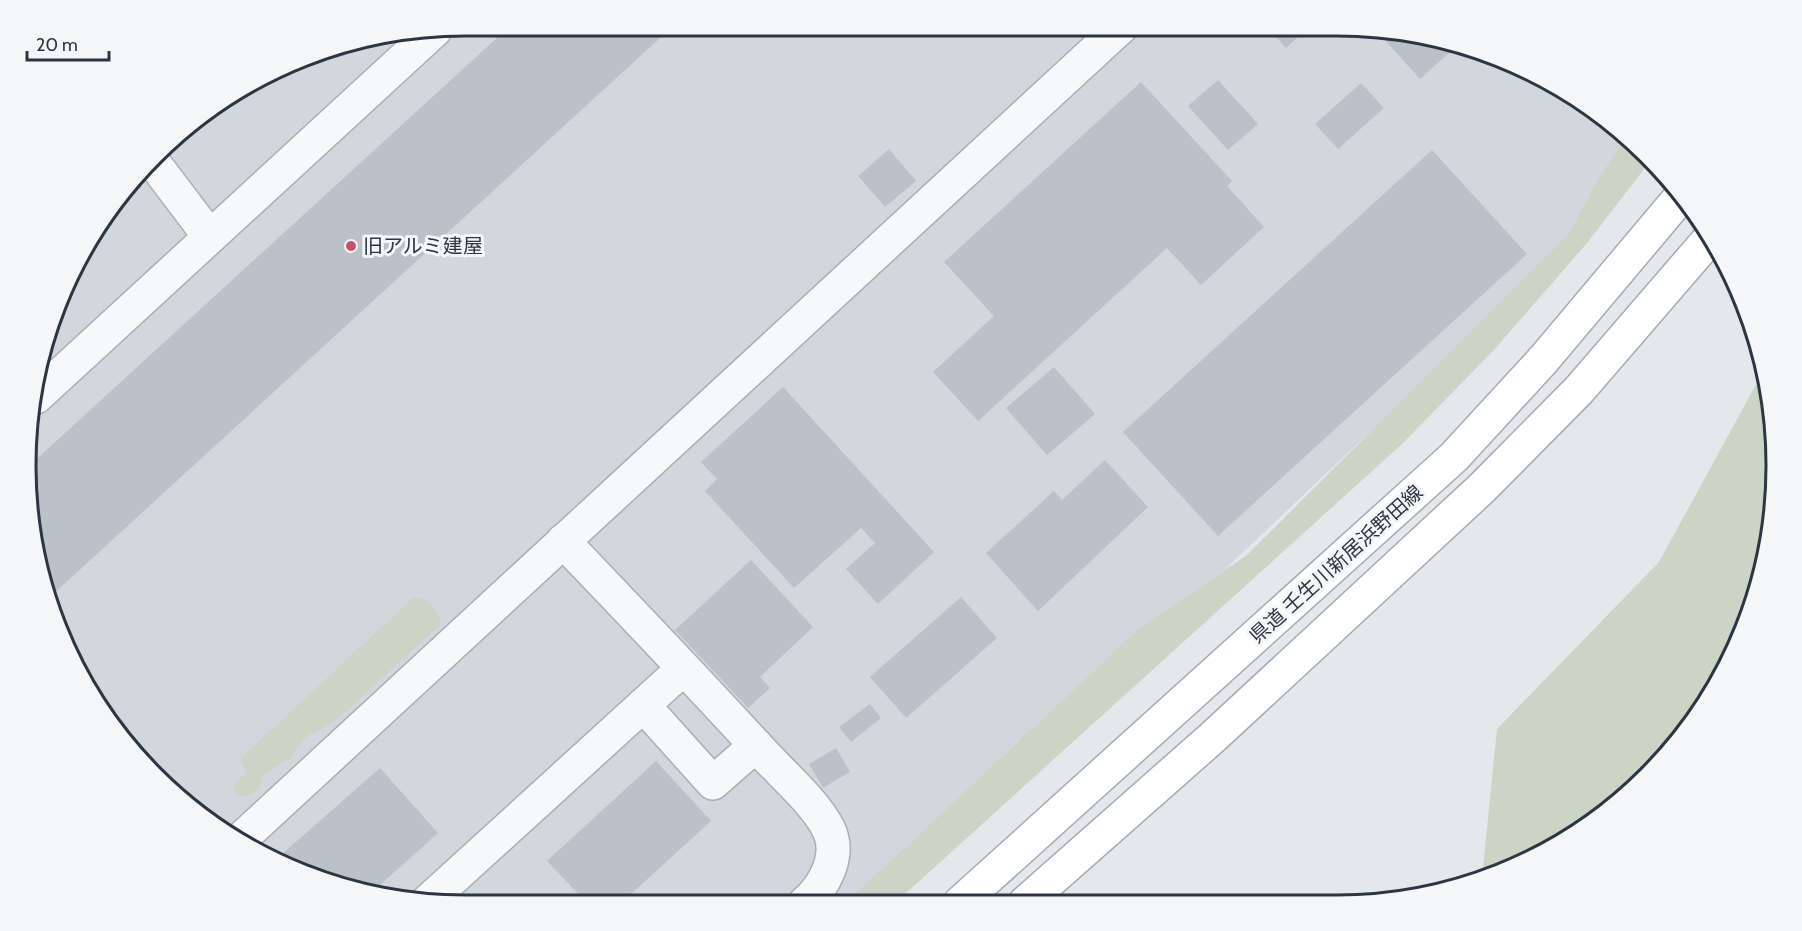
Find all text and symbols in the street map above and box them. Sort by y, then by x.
scale bar [27,24,110,62]
text: 20 m [36,34,78,56]
place label: 旧アルミ建屋 [363,234,483,258]
marker: 旧アルミ建屋 [344,239,358,253]
street label: 県道 壬生川新居浜野田線 [1245,480,1427,648]

